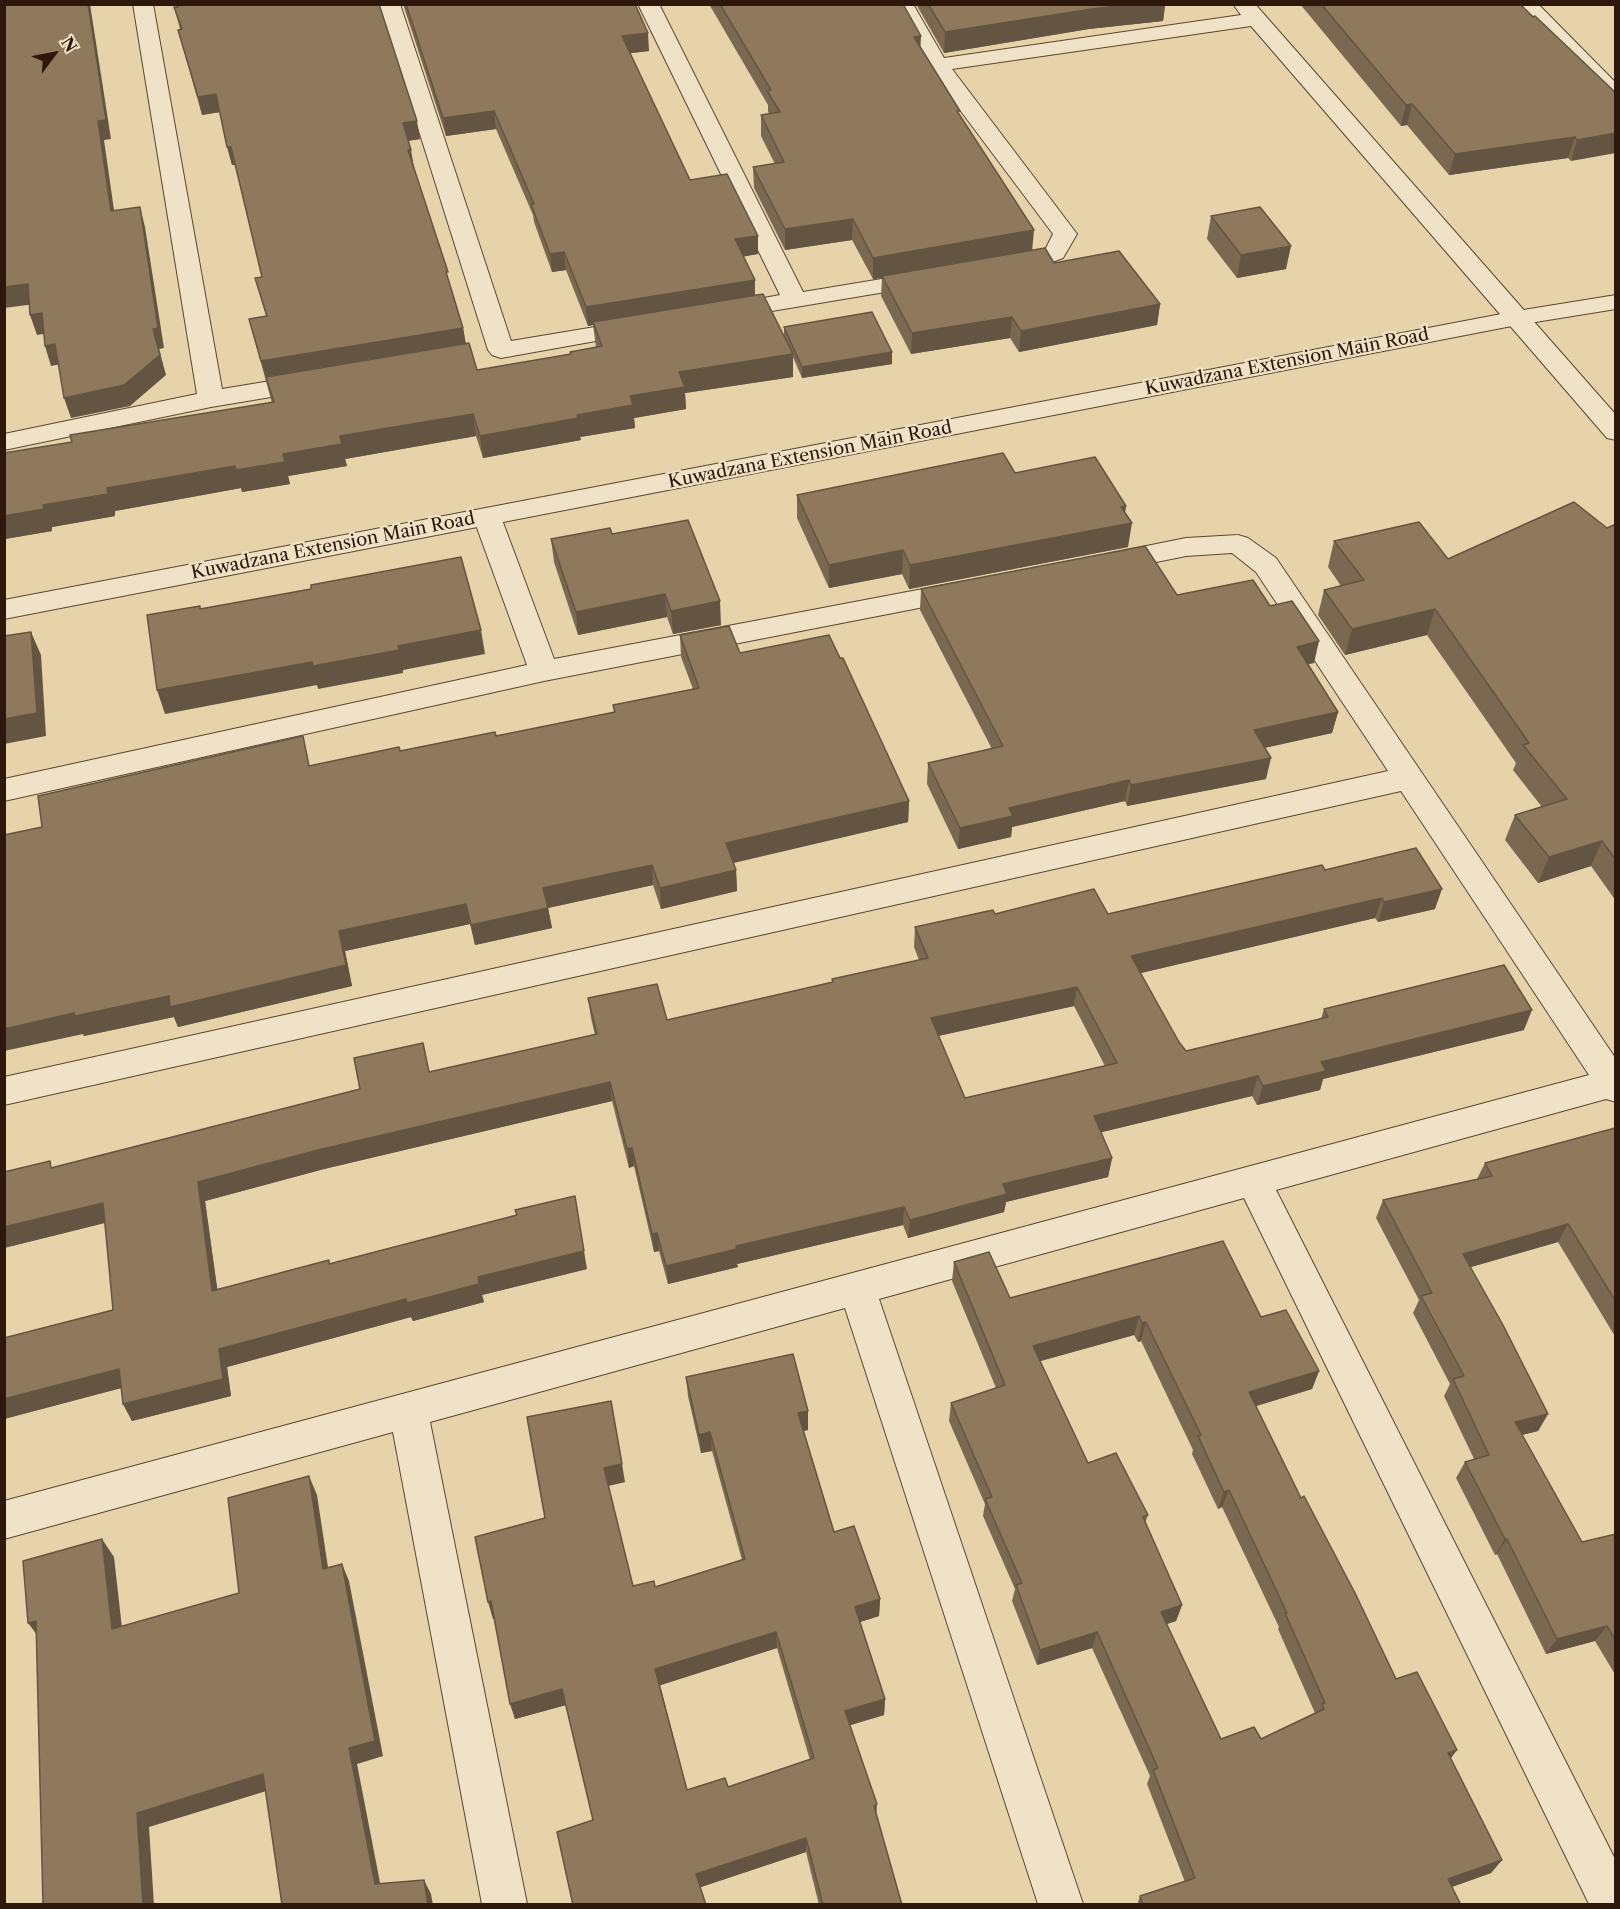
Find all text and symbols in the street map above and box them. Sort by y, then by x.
north arrow [24,24,84,84]
text: N [57,33,81,56]
street label: Kuwadzana Extension Main Road [1143,324,1431,400]
street label: Kuwadzana Extension Main Road [666,417,954,493]
street label: Kuwadzana Extension Main Road [189,508,477,584]

